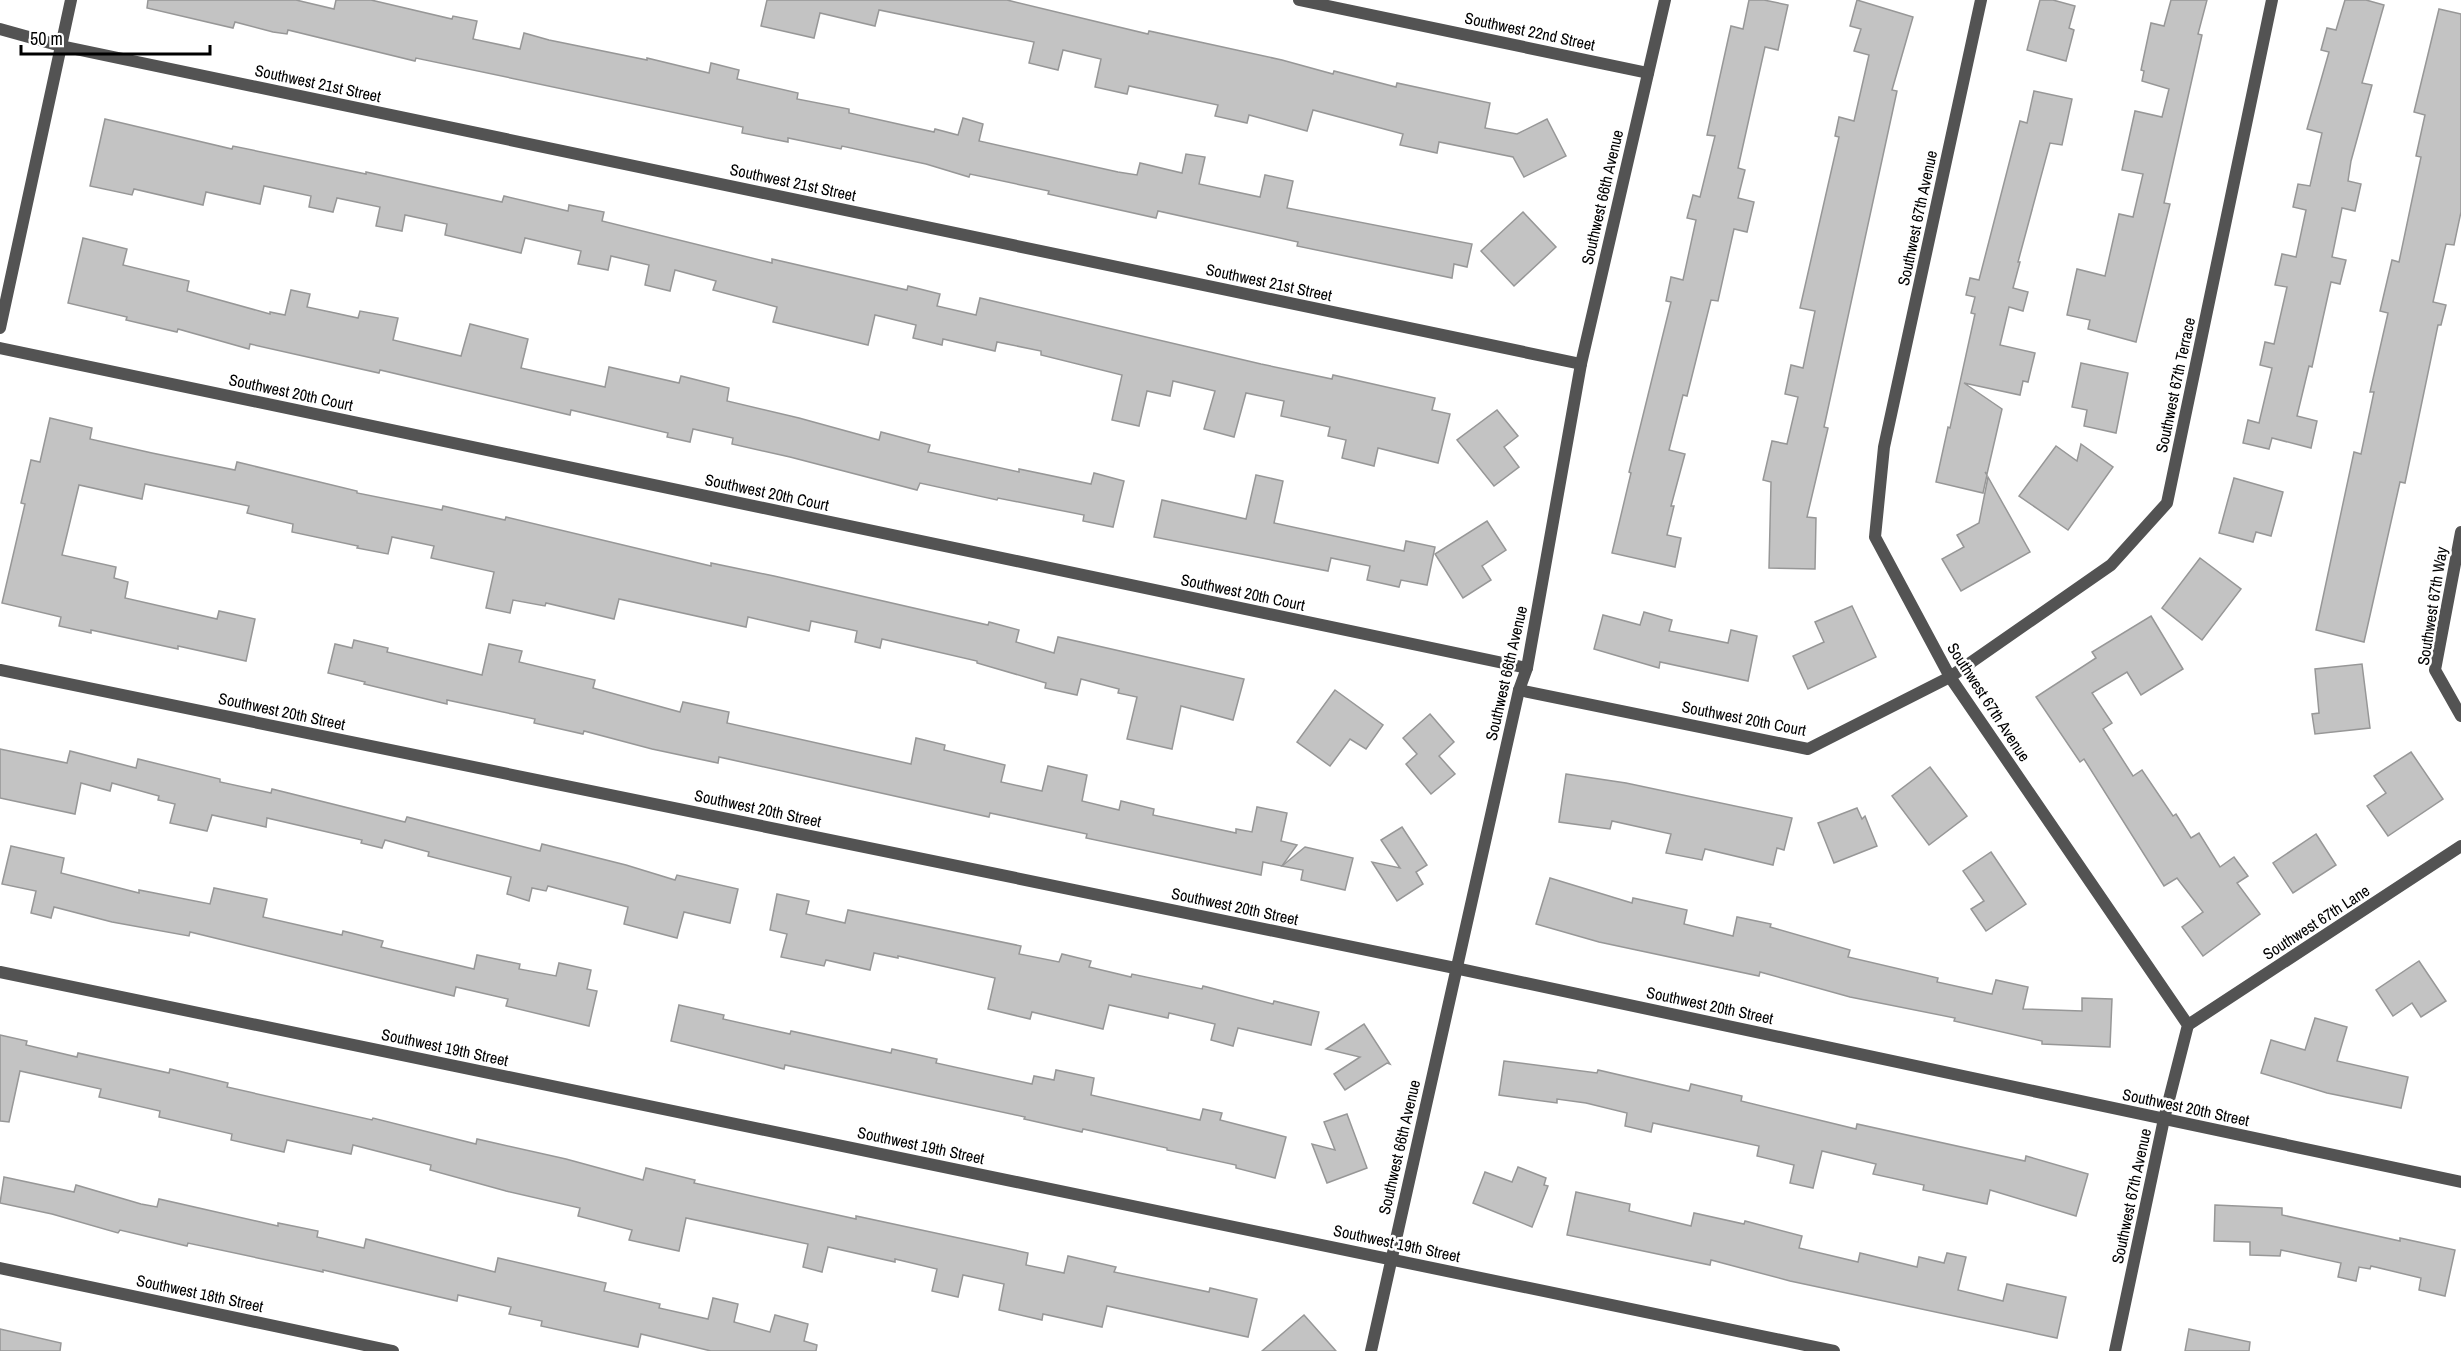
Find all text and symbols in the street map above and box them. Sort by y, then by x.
street label: Southwest 22nd Street [1463,6,1598,56]
scale bar [21,18,210,56]
text: 50 m [30,26,63,51]
street label: Southwest 21st Street [253,59,383,107]
street label: Southwest 66th Avenue [1576,127,1628,267]
street label: Southwest 67th Avenue [1892,148,1942,288]
street label: Southwest 21st Street [728,158,858,206]
street label: Southwest 21st Street [1204,258,1334,306]
street label: Southwest 67th Terrace [2150,315,2200,455]
street label: Southwest 20th Court [227,368,355,416]
street label: Southwest 20th Court [703,468,831,516]
street label: Southwest 67th Way [2412,545,2452,667]
street label: Southwest 20th Court [1179,568,1307,616]
street label: Southwest 66th Avenue [1480,603,1532,743]
street label: Southwest 67th Avenue [1942,638,2036,766]
street label: Southwest 20th Street [217,687,348,735]
street label: Southwest 20th Court [1680,695,1808,741]
street label: Southwest 20th Street [693,784,824,832]
street label: Southwest 67th Lane [2258,879,2374,965]
street label: Southwest 20th Street [1170,882,1301,930]
street label: Southwest 20th Street [1645,981,1776,1029]
street label: Southwest 19th Street [380,1023,511,1071]
street label: Southwest 66th Avenue [1373,1077,1425,1217]
street label: Southwest 20th Street [2121,1083,2252,1131]
street label: Southwest 19th Street [856,1121,987,1169]
street label: Southwest 67th Avenue [2106,1126,2156,1266]
street label: Southwest 19th Street [1332,1219,1463,1267]
street label: Southwest 18th Street [135,1269,266,1317]

